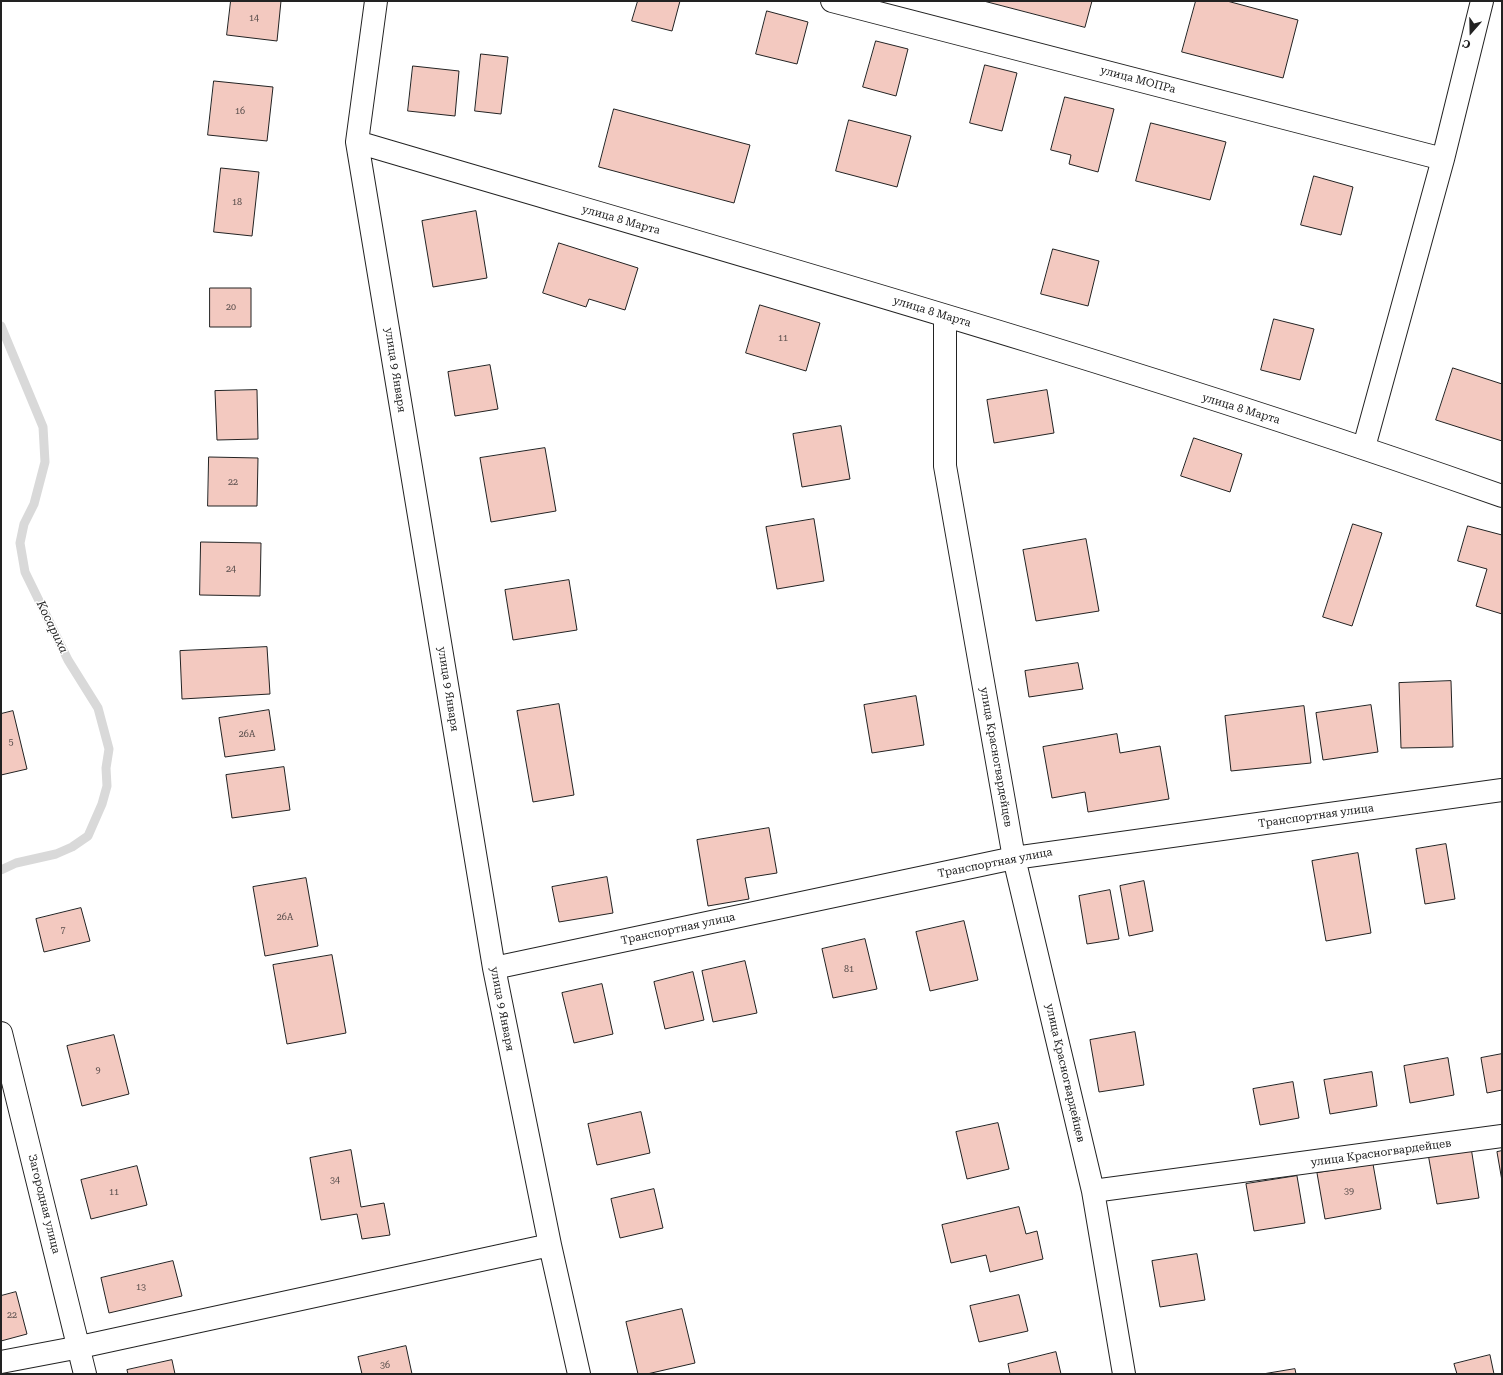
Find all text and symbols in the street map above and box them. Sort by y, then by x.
north arrow [1451,12,1491,52]
house number: 14 [249,13,259,23]
text: С [1461,36,1473,51]
street label: улица МОПРа [1099,64,1177,96]
house number: 16 [235,106,245,116]
house number: 18 [232,197,242,207]
street label: улица 8 Марта [580,203,662,237]
street label: улица 8 Марта [891,294,973,330]
house number: 20 [226,302,236,312]
street label: улица 9 Января [382,327,408,413]
house number: 11 [778,333,788,343]
street label: улица 8 Марта [1200,391,1282,427]
house number: 22 [228,477,238,487]
house number: 24 [226,564,236,574]
water label: Косариха [33,598,71,656]
street label: улица 9 Января [435,646,461,732]
street label: улица Красногвардейцев [977,686,1015,828]
house number: 26А [239,729,255,739]
house number: 5 [8,737,14,747]
street label: Транспортная улица [1257,801,1375,831]
street label: Транспортная улица [937,845,1053,881]
street label: Транспортная улица [620,910,736,948]
house number: 26А [277,912,293,922]
house number: 7 [60,925,66,935]
house number: 81 [844,964,854,974]
street label: улица 9 Января [487,966,517,1052]
street label: улица Красногвардейцев [1043,1002,1087,1144]
house number: 9 [95,1065,101,1075]
street label: улица Красногвардейцев [1310,1137,1452,1169]
street label: Загородная улица [25,1153,63,1255]
house number: 34 [330,1175,340,1185]
house number: 39 [1344,1186,1354,1196]
house number: 11 [109,1187,119,1197]
house number: 13 [136,1282,146,1292]
house number: 22 [7,1310,17,1320]
house number: 36 [380,1360,390,1370]

